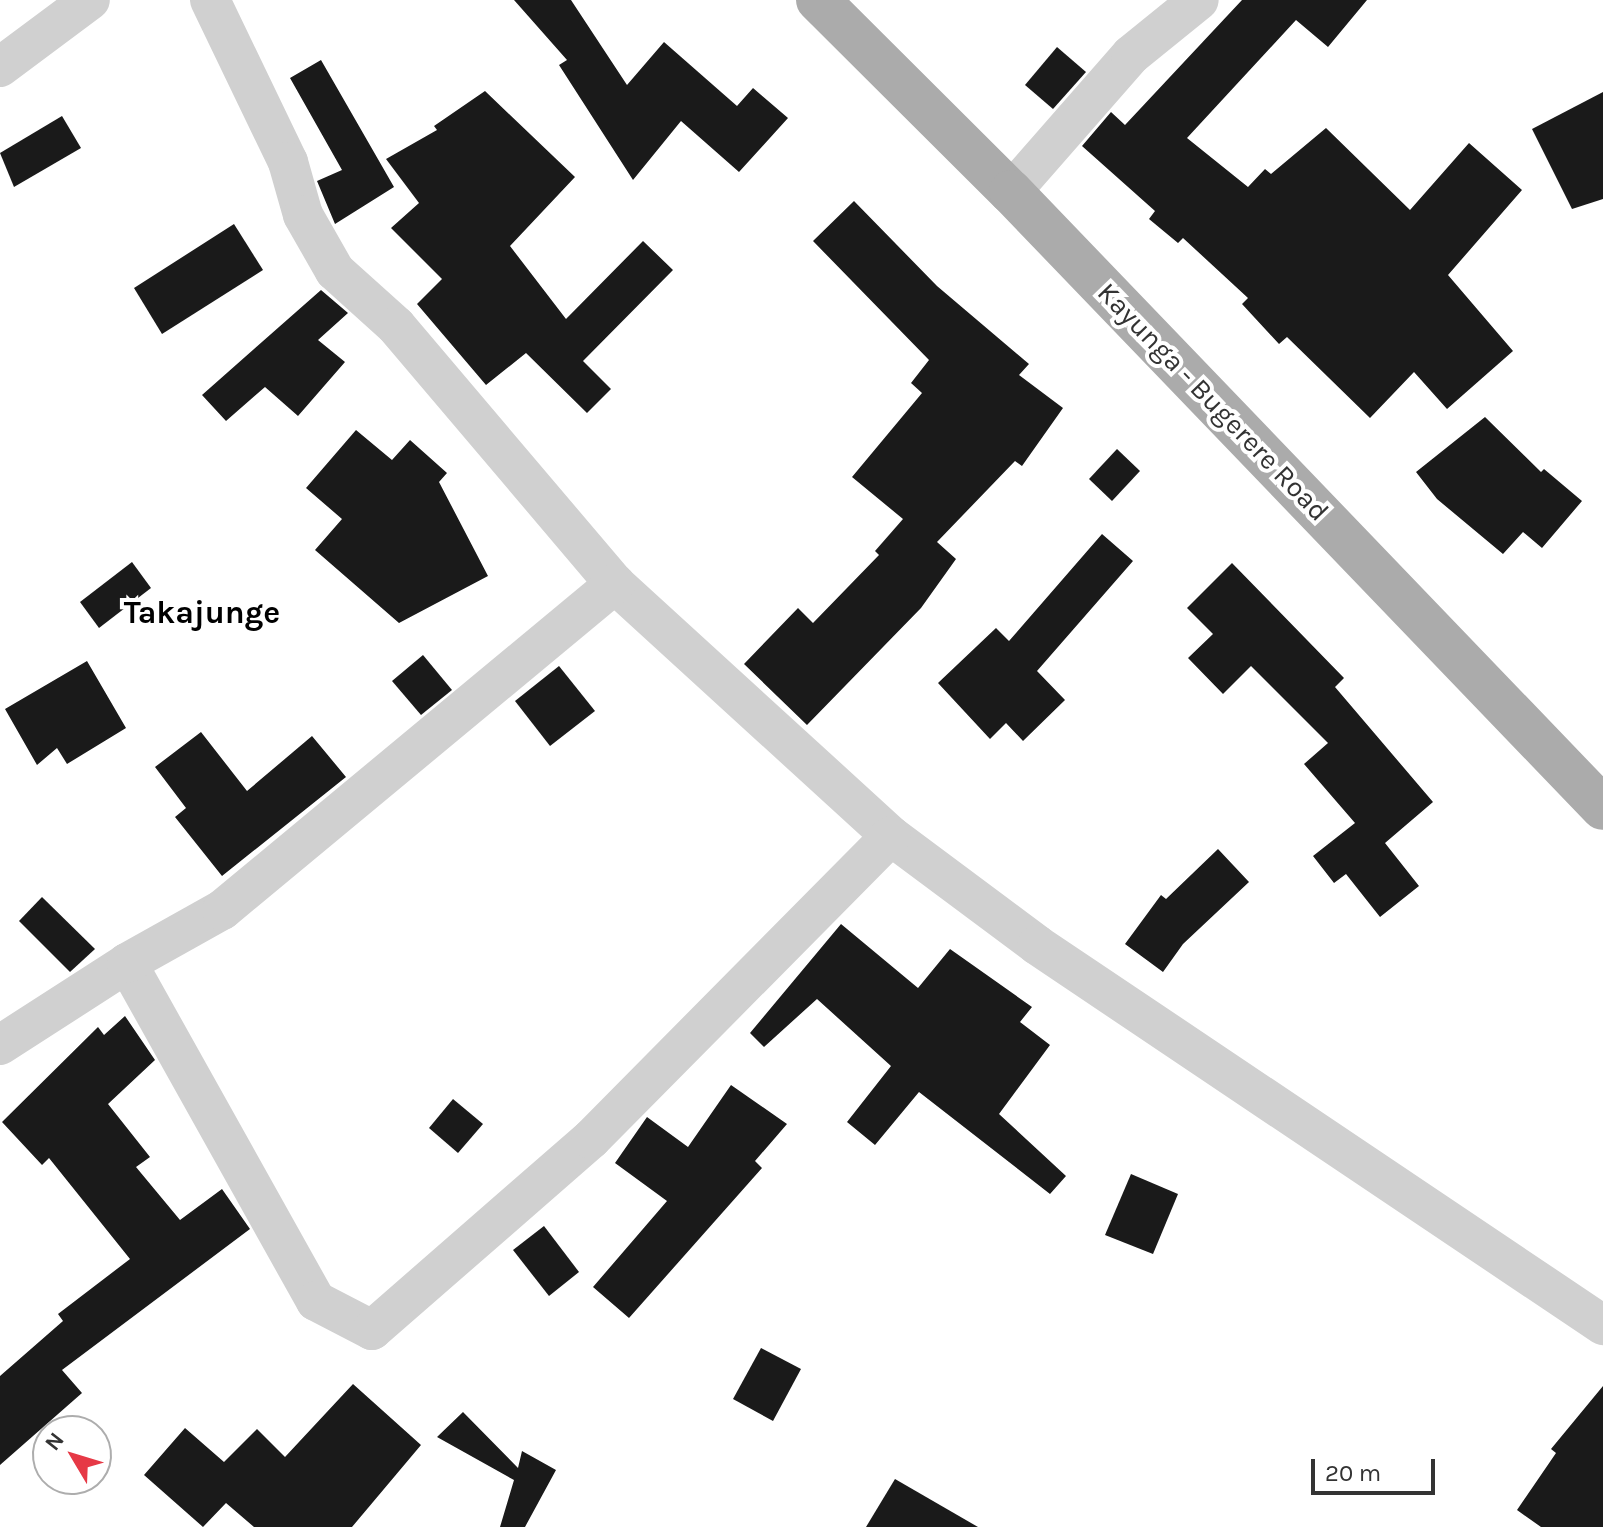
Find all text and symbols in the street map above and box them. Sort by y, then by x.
street label: Kayunga - Bugerere Road [1090,276,1336,528]
district label: Takajunge [124,594,280,632]
north arrow [32,1415,112,1495]
text: N [40,1427,70,1456]
scale bar [1315,1443,1439,1493]
text: 20 m [1325,1459,1381,1487]

